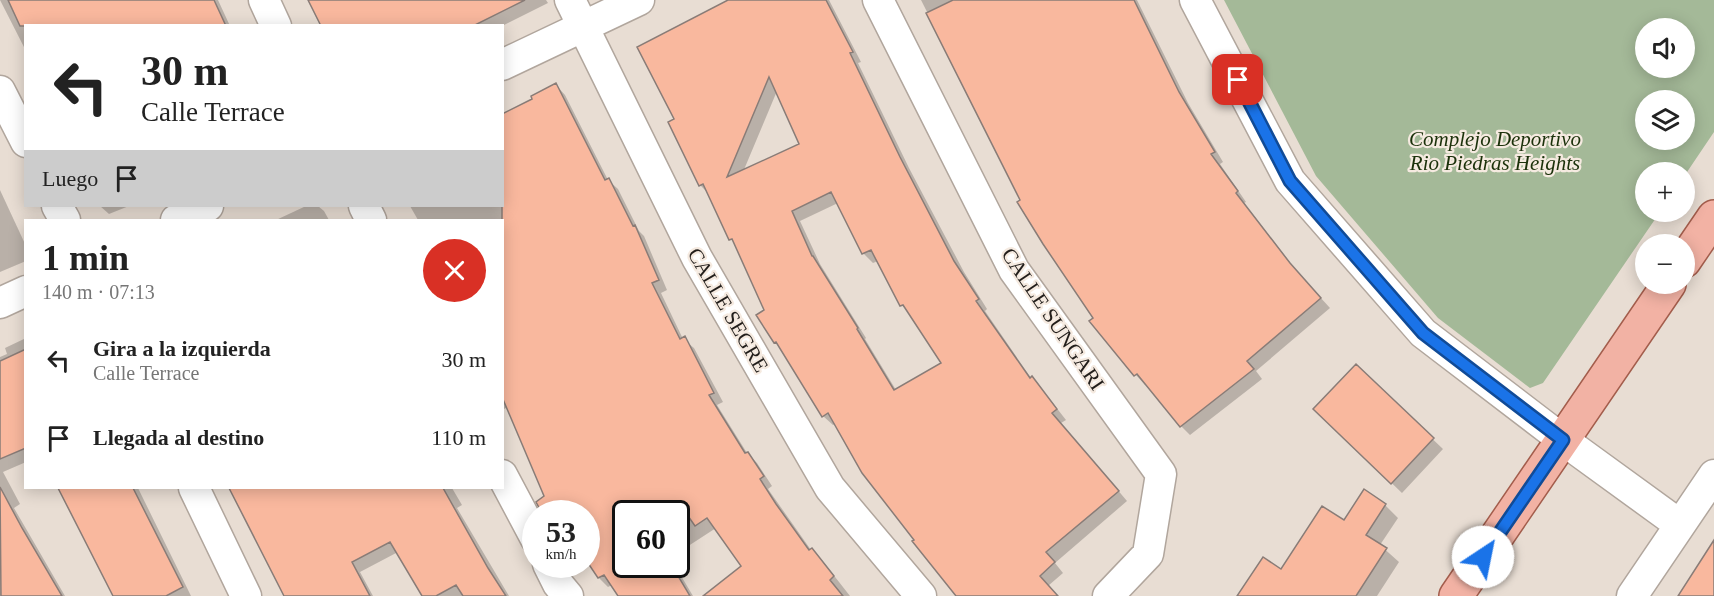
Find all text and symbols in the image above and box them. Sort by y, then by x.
map controls [1635,18,1695,294]
button: sound [1635,18,1695,78]
icon: left [42,48,120,126]
text: 30 m [141,48,229,94]
pin [1212,54,1263,105]
icon: arrive [1221,63,1254,96]
button: layers [1635,90,1695,150]
text: Calle Terrace [141,97,285,127]
park label: Complejo Deportivo Rio Piedras Heights [1409,127,1581,175]
icon: arrive [110,162,143,195]
button: + [1635,162,1695,222]
text: Luego [42,166,98,191]
button: − [1635,234,1695,294]
text: 1 min [42,238,129,278]
button: close [423,239,486,302]
street label: CALLE SUNGARI [997,243,1109,395]
street label: CALLE SEGRE [683,244,773,376]
text: 140 m · 07:13 [42,281,155,303]
text: Gira a la izquierda [93,336,271,361]
icon: left [42,344,75,377]
text: 30 m [441,347,486,372]
text: Calle Terrace [93,362,200,384]
icon: arrive [42,422,75,455]
text: Llegada al destino [93,425,264,450]
text: 110 m [431,425,486,450]
speed limit sign: 60 [612,500,690,578]
text: 53 [546,515,576,548]
position arrow [1451,525,1515,589]
text: km/h [546,546,576,562]

